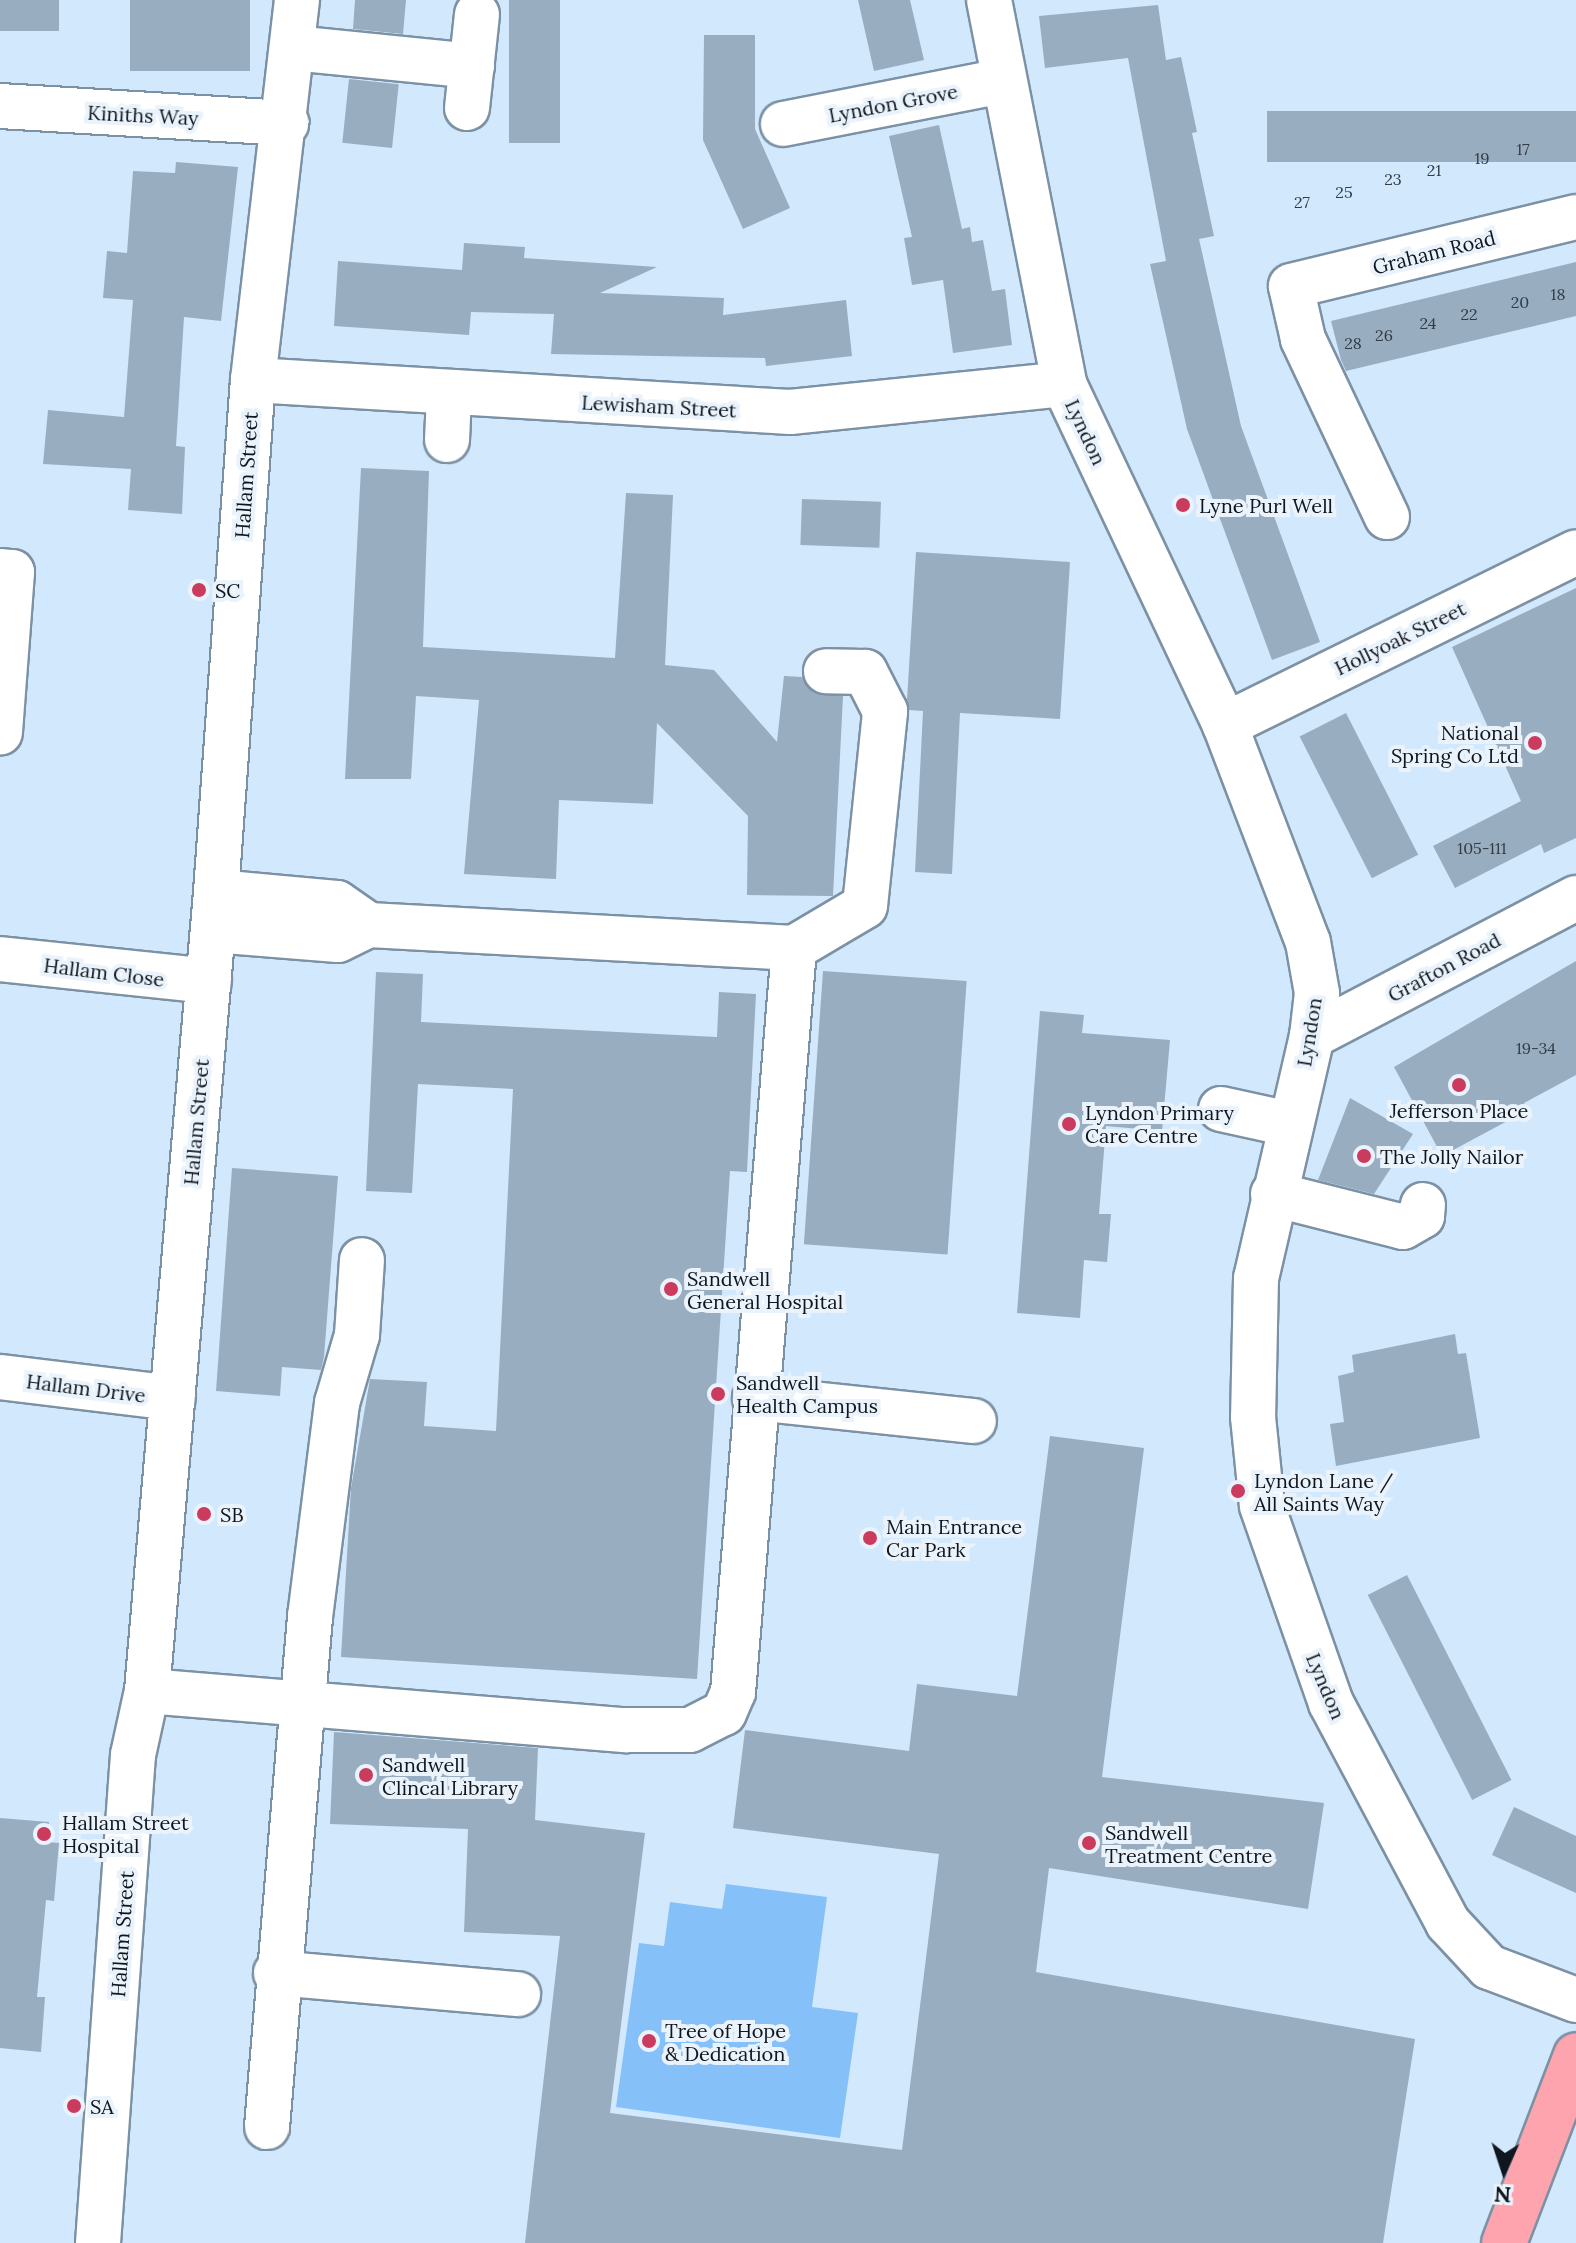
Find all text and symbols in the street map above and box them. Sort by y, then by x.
street label: Lyndon Grove [826,79,960,127]
street label: Kiniths Way [87,100,199,130]
house number: 17 [1516,139,1530,159]
house number: 19 [1474,148,1490,168]
house number: 21 [1427,160,1441,180]
house number: 23 [1384,169,1402,189]
house number: 25 [1335,182,1353,202]
house number: 27 [1294,192,1310,212]
street label: Graham Road [1370,225,1498,279]
house number: 18 [1551,284,1565,304]
house number: 20 [1511,292,1529,312]
house number: 22 [1460,304,1478,324]
house number: 24 [1420,313,1436,333]
house number: 26 [1375,325,1393,345]
house number: 28 [1344,333,1362,353]
street label: Lewisham Street [581,390,737,422]
street label: Lyndon [1060,395,1112,469]
street label: Hallam Street [230,411,262,539]
place label: Lyne Purl Well [1199,493,1333,517]
marker: Lyne Purl Well [1174,496,1192,514]
place label: SC [215,578,240,602]
marker: SC [190,581,208,599]
street label: Hollyoak Street [1331,596,1469,680]
place label: National Spring Co Ltd [1391,720,1519,767]
marker: National Spring Co Ltd [1526,734,1544,752]
house number: 105-111 [1457,838,1507,858]
street label: Grafton Road [1383,927,1505,1007]
street label: Hallam Close [42,953,166,991]
street label: Lyndon [1292,996,1326,1068]
house number: 19-34 [1516,1038,1556,1058]
street label: Hallam Street [179,1058,213,1186]
marker: Jefferson Place [1450,1076,1468,1094]
place label: Jefferson Place [1390,1098,1528,1122]
place label: Lyndon Primary Care Centre [1085,1100,1234,1147]
marker: Lyndon Primary Care Centre [1060,1115,1078,1133]
place label: The Jolly Nailor [1380,1144,1523,1168]
marker: The Jolly Nailor [1355,1147,1373,1165]
place label: Sandwell General Hospital [687,1266,843,1313]
marker: Sandwell General Hospital [662,1280,680,1298]
street label: Hallam Drive [25,1369,147,1407]
place label: Sandwell Health Campus [736,1370,878,1417]
marker: Sandwell Health Campus [707,1383,729,1405]
place label: Lyndon Lane / All Saints Way [1254,1468,1393,1515]
marker: Lyndon Lane / All Saints Way [1229,1482,1247,1500]
place label: SB [220,1502,244,1526]
marker: SB [195,1505,213,1523]
place label: Main Entrance Car Park [886,1514,1022,1561]
marker: Main Entrance Car Park [861,1529,879,1547]
street label: Lyndon [1301,1649,1351,1723]
place label: Sandwell Clincal Library [382,1752,518,1799]
marker: Sandwell Clincal Library [357,1766,375,1784]
place label: Hallam Street Hospital [62,1810,189,1857]
place label: Sandwell Treatment Centre [1105,1820,1272,1867]
marker: Hallam Street Hospital [33,1823,55,1845]
marker: Sandwell Treatment Centre [1080,1834,1098,1852]
street label: Hallam Street [106,1870,138,1998]
place label: Tree of Hope & Dedication [665,2018,786,2065]
marker: Tree of Hope & Dedication [640,2032,658,2050]
place label: SA [90,2094,114,2118]
marker: SA [65,2097,83,2115]
north arrow [1464,2131,1544,2211]
text: N [1494,2181,1512,2209]

